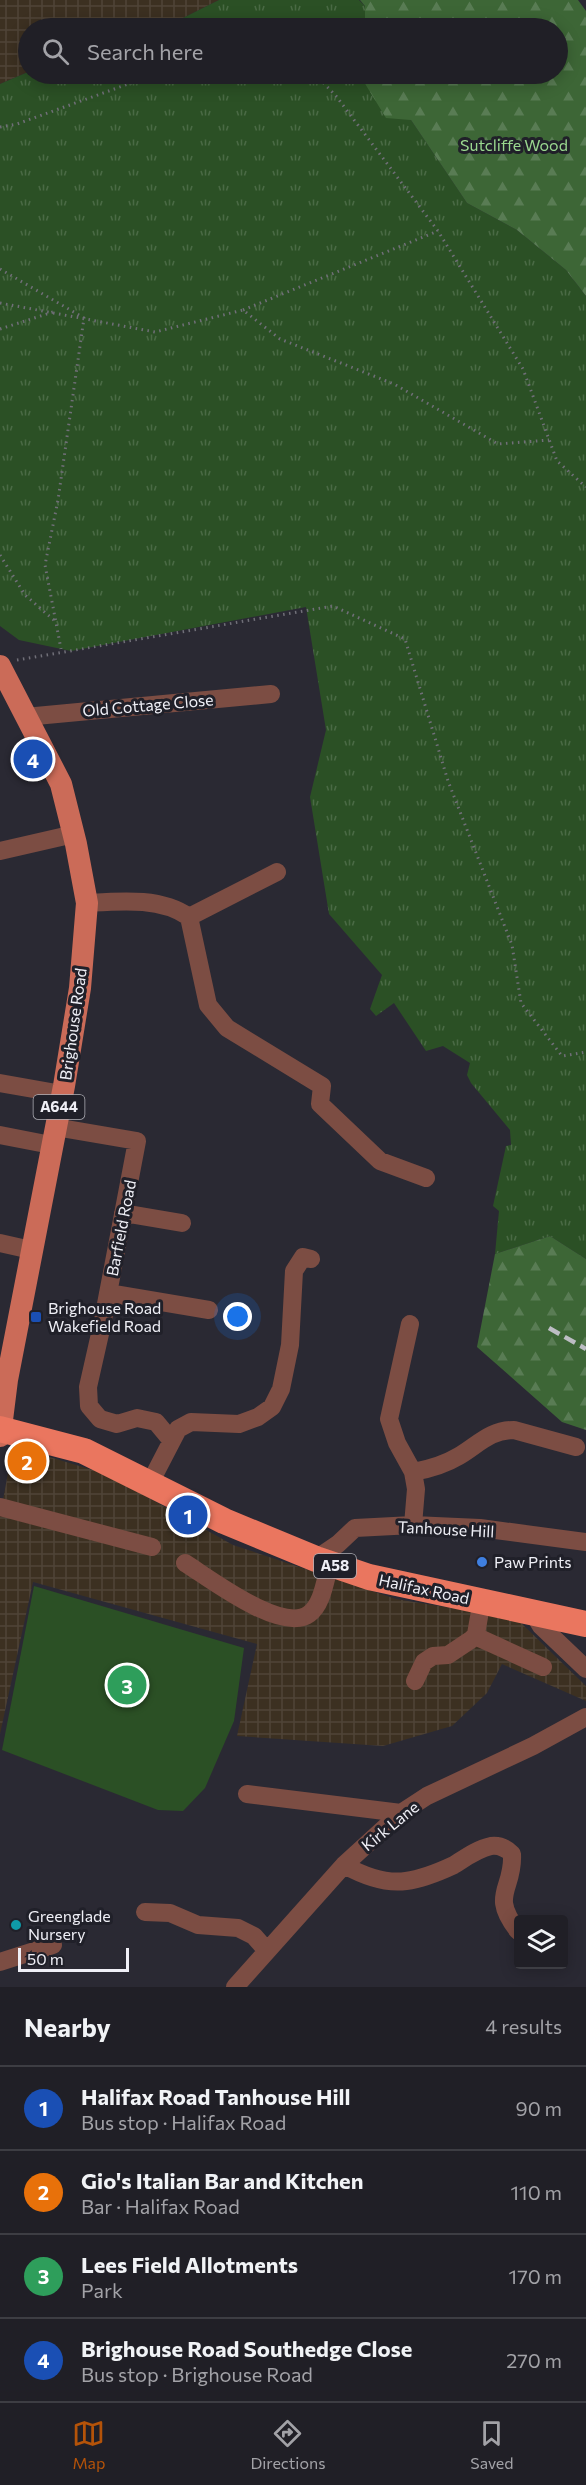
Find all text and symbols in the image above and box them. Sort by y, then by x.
search box [18,18,568,84]
icon: search [39,35,72,68]
text: Search here [87,38,203,65]
park label: Sutcliffe Wood [460,135,568,154]
street label: Old Cottage Close [82,689,214,720]
pin: 4 [14,736,52,782]
street label: Brighouse Road [55,966,90,1081]
road number: A644 [34,1095,84,1119]
street label: Barfield Road [102,1178,139,1278]
place label: Brighouse Road Wakefield Road [48,1298,161,1335]
your location [223,1302,252,1331]
marker: Brighouse Road Wakefield Road [29,1310,43,1324]
pin: 2 [8,1438,46,1484]
pin: 1 [168,1492,207,1538]
street label: Tanhouse Hill [397,1516,495,1541]
place label: Paw Prints [494,1552,572,1571]
road number: A58 [314,1554,356,1578]
marker: Paw Prints [475,1555,489,1569]
street label: Halifax Road [377,1570,471,1607]
pin: 3 [108,1662,146,1708]
street label: Kirk Lane [357,1797,422,1854]
place label: Greenglade Nursery [28,1906,111,1943]
map controls [514,1915,568,1969]
button: layers [514,1915,568,1969]
marker: Greenglade Nursery [9,1918,23,1932]
scale bar [18,1945,129,1972]
text: 50 m [27,1949,64,1968]
text: Nearby [24,2011,111,2042]
text: 4 results [485,2014,562,2038]
text: Halifax Road Tanhouse Hill [81,2083,351,2110]
text: 1 [39,2096,48,2120]
text: 90 m [516,2096,562,2120]
text: Bus stop · Halifax Road [81,2110,286,2134]
text: Gio's Italian Bar and Kitchen [81,2167,363,2194]
text: 2 [38,2180,49,2204]
text: 110 m [511,2180,562,2204]
text: Bar · Halifax Road [81,2194,240,2218]
text: Lees Field Allotments [81,2251,298,2278]
text: 3 [38,2264,49,2288]
text: 170 m [509,2264,562,2288]
text: Park [81,2278,123,2302]
text: Brighouse Road Southedge Close [81,2335,412,2362]
text: 4 [37,2348,50,2372]
text: 270 m [506,2348,562,2372]
text: Bus stop · Brighouse Road [81,2362,313,2386]
tab: Map [72,2417,105,2472]
tab: Directions [250,2417,325,2472]
tab: Saved [470,2417,514,2472]

